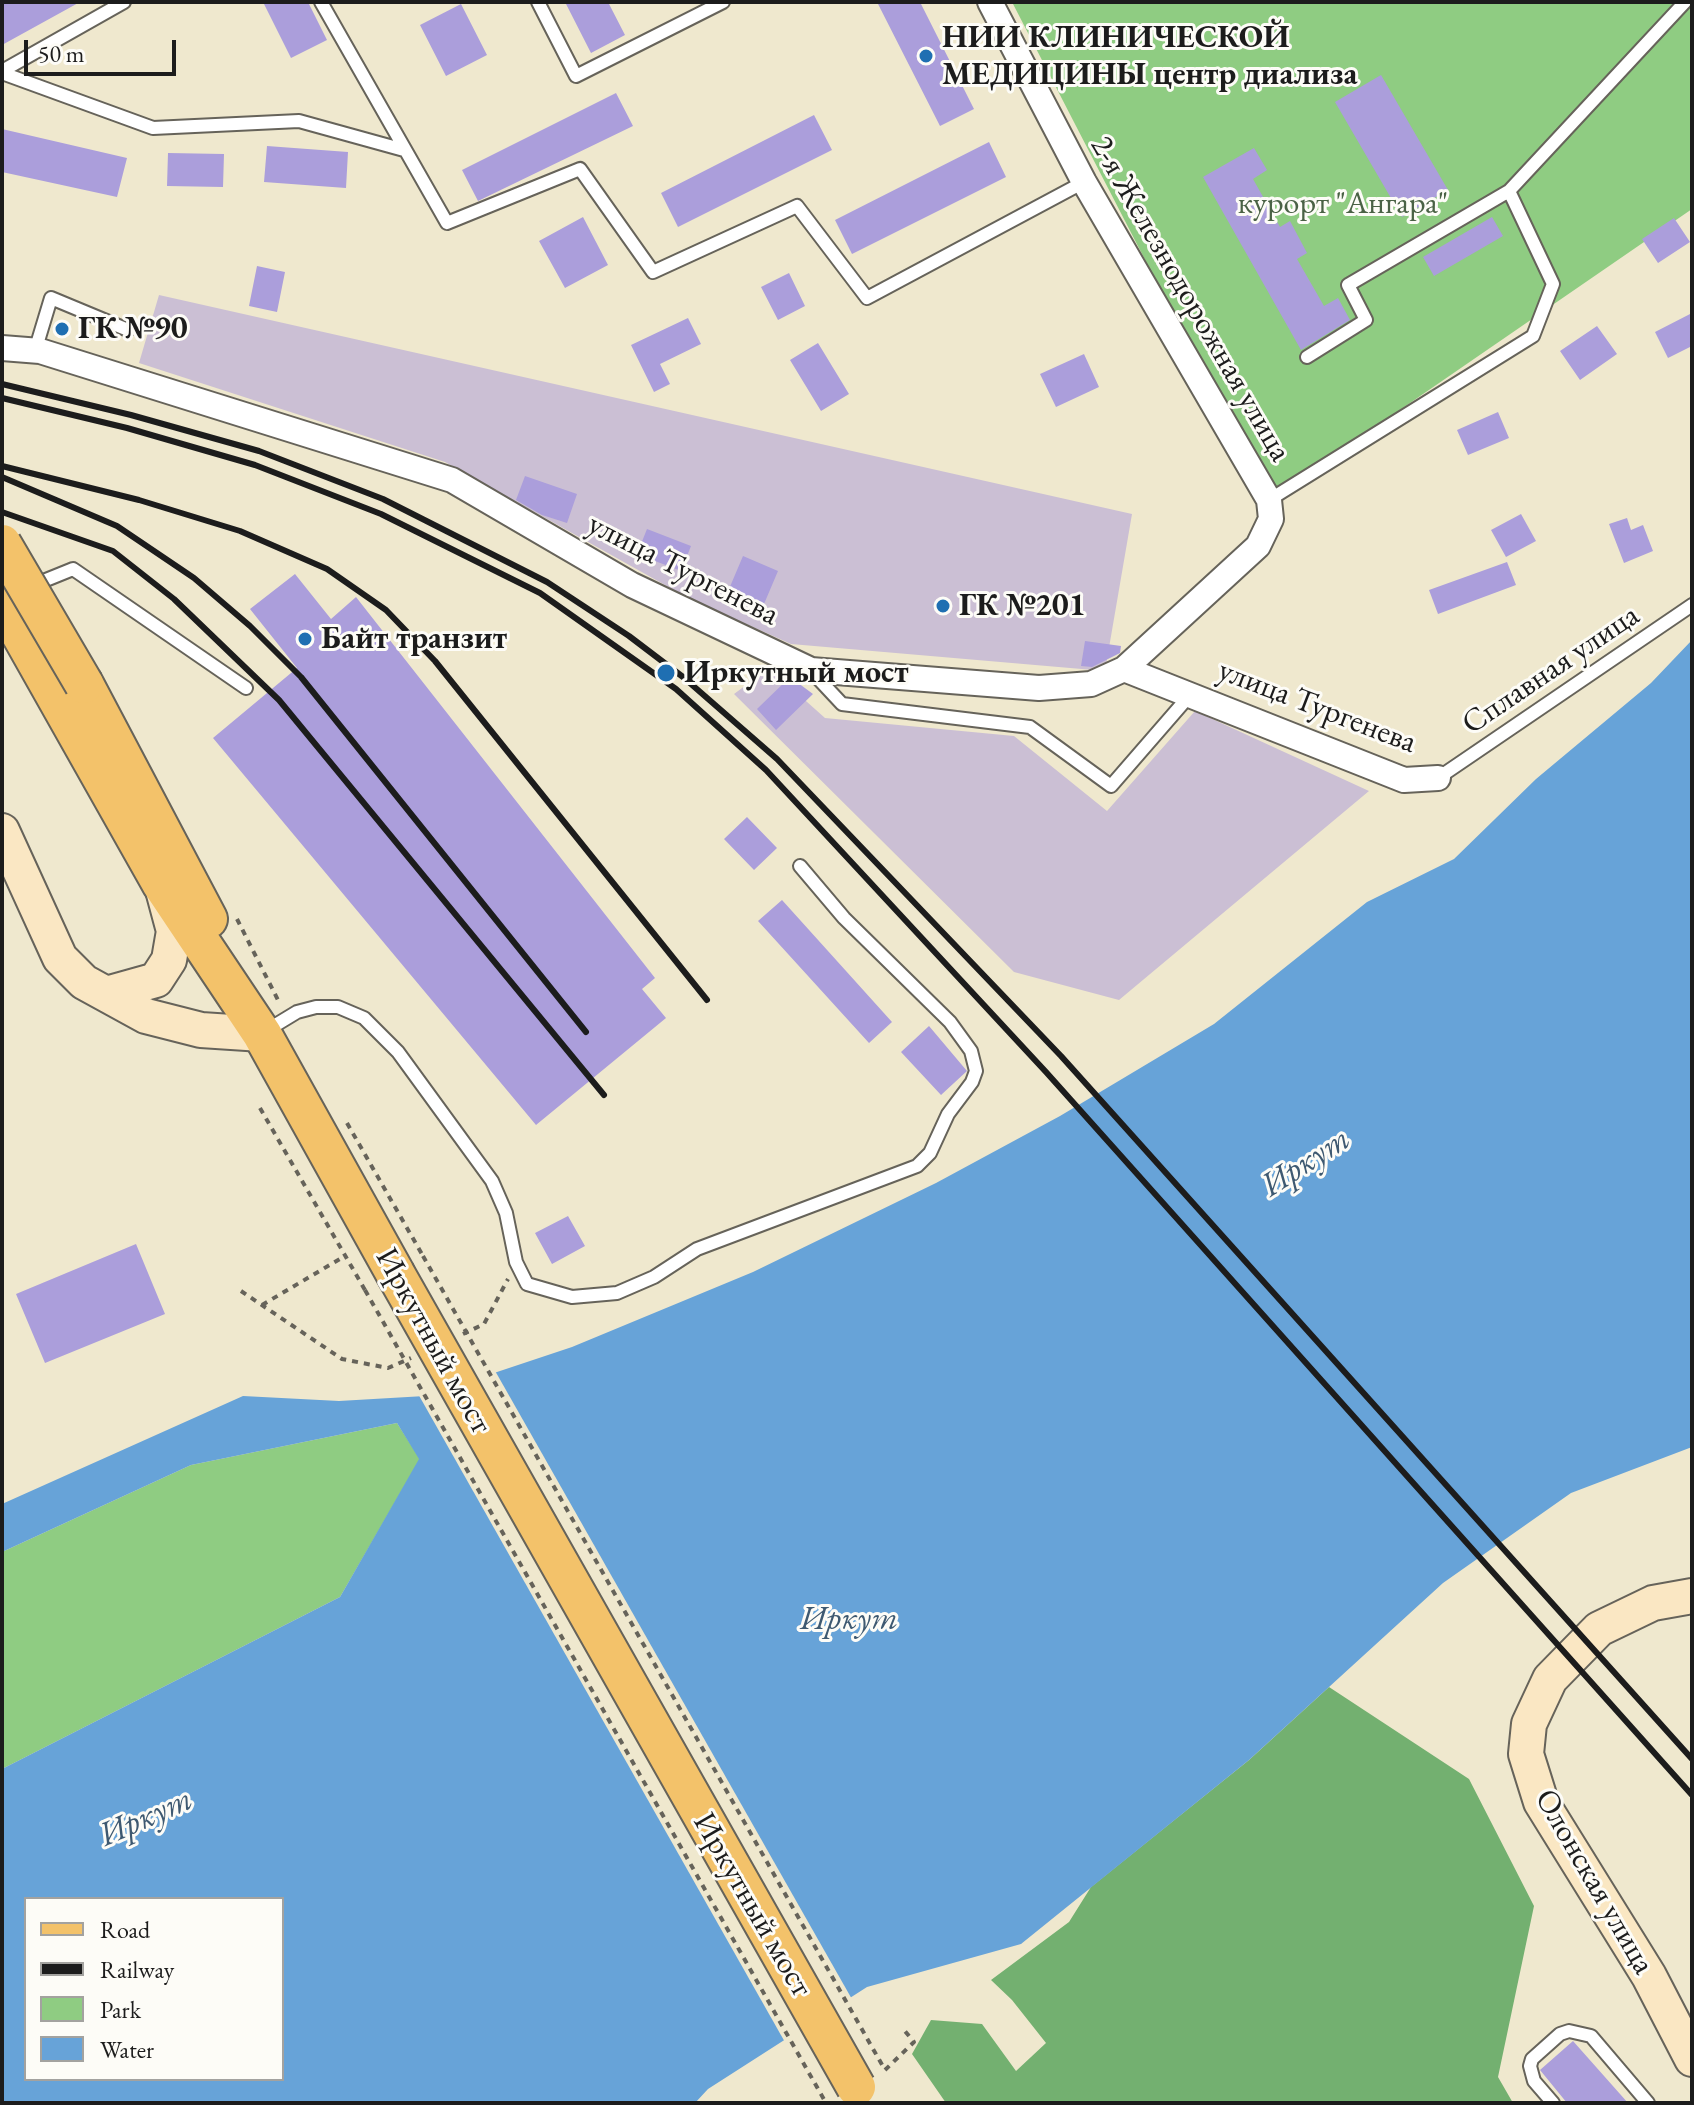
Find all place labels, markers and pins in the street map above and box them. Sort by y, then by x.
place label: НИИ КЛИНИЧЕСКОЙ МЕДИЦИНЫ центр диализа [942,19,1357,94]
marker: НИИ КЛИНИЧЕСКОЙ МЕДИЦИНЫ центр диализа [917,47,935,65]
place label: ГК №90 [78,310,188,348]
marker: ГК №90 [53,320,71,338]
place label: ГК №201 [959,587,1086,625]
marker: ГК №201 [934,597,952,615]
place label: Байт транзит [321,620,507,658]
marker: Байт транзит [296,630,314,648]
place label: Иркутный мост [684,654,909,692]
marker: Иркутный мост [655,662,677,684]

